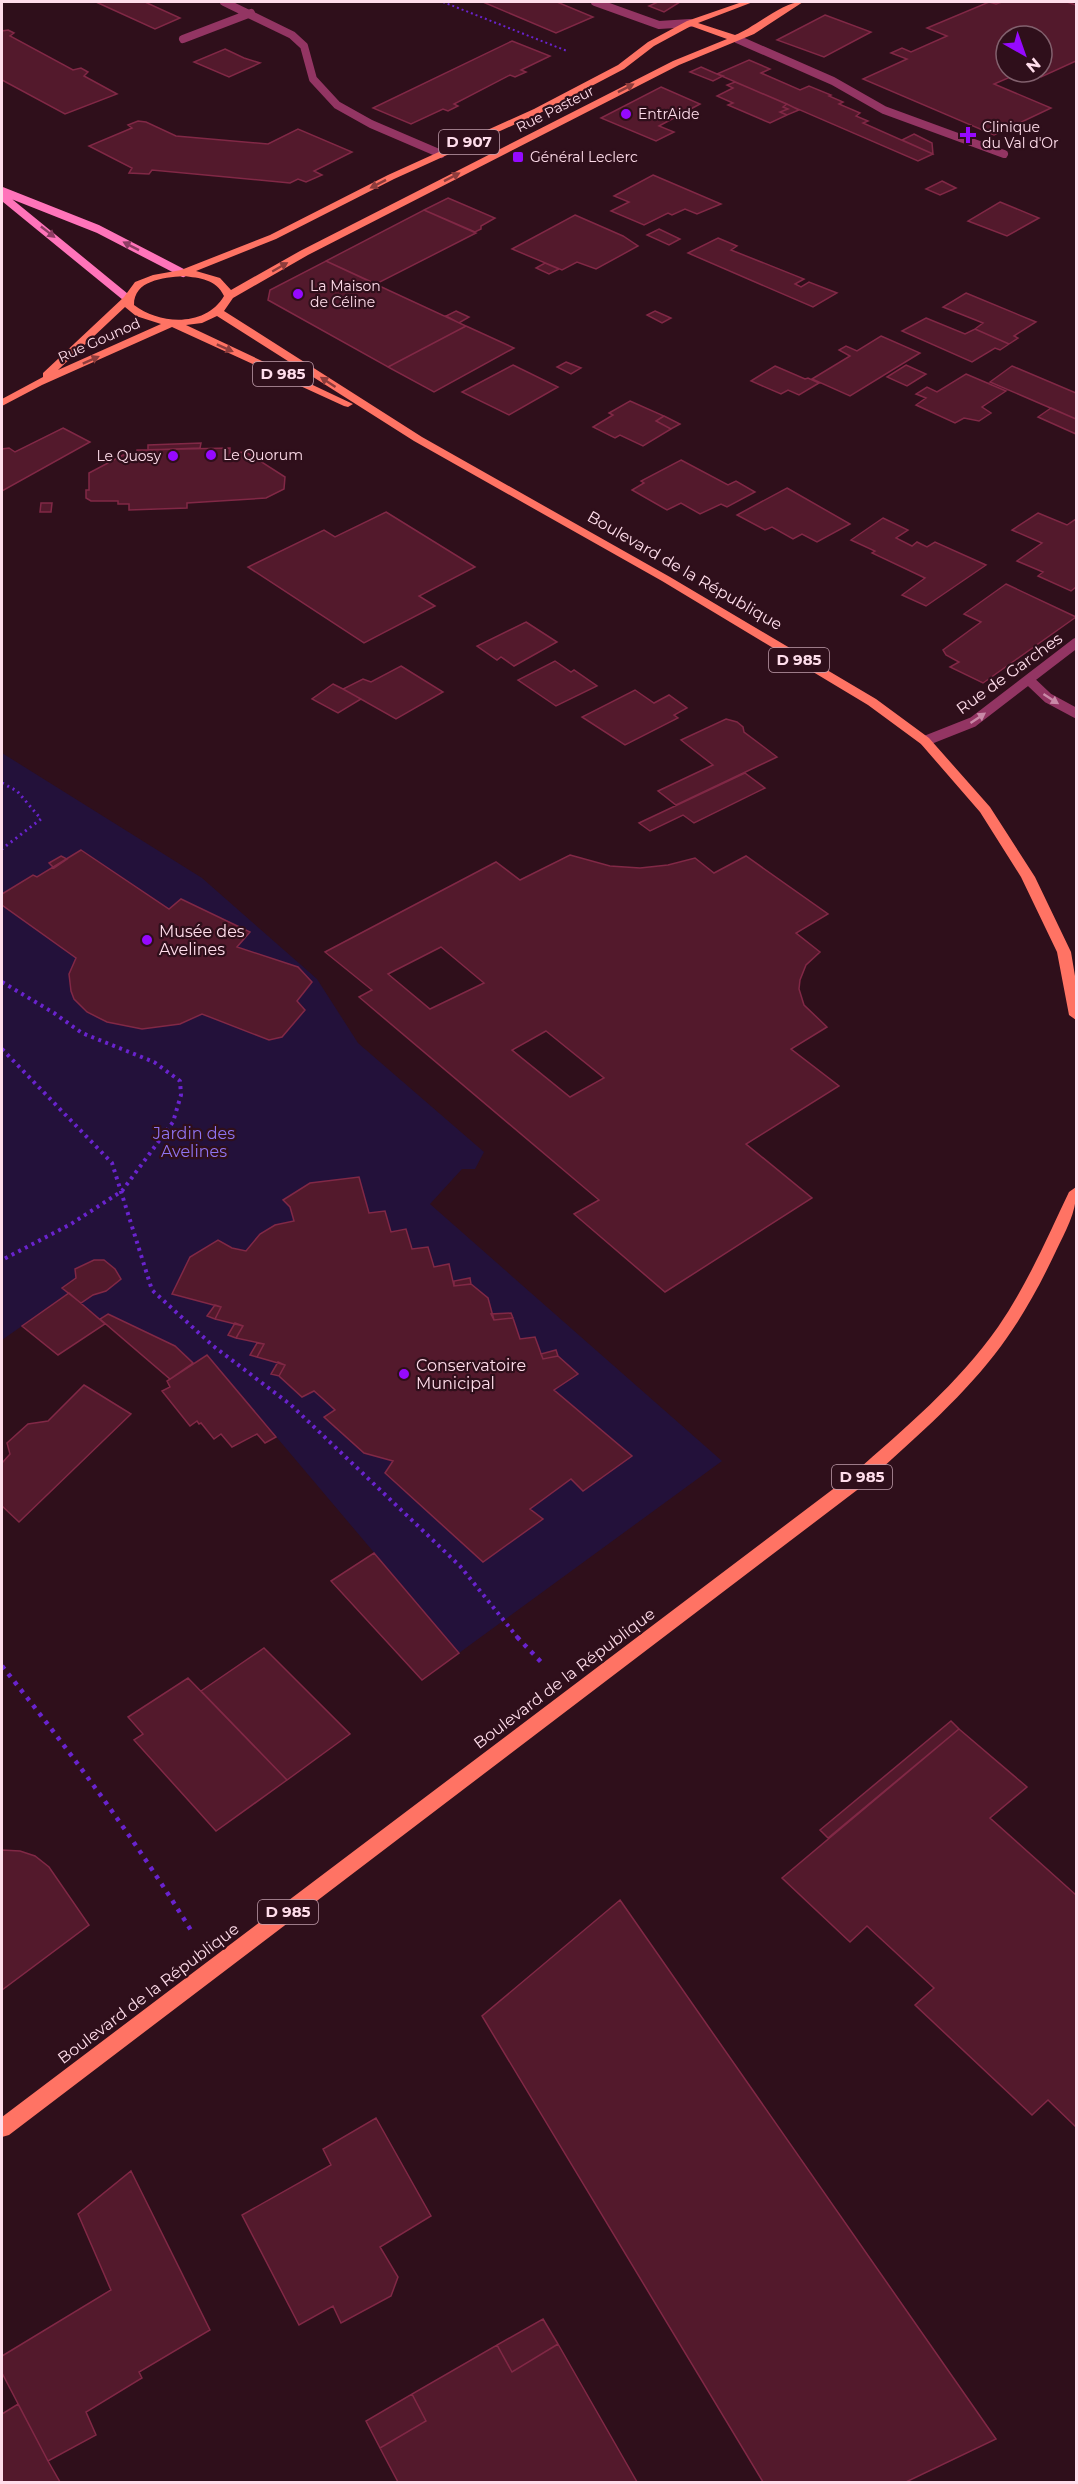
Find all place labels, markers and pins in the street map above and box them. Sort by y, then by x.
place label: EntrAide [638,105,699,123]
marker: EntrAide [619,107,633,121]
place label: Clinique du Val d'Or [982,118,1059,152]
marker: Clinique du Val d'Or [959,126,977,144]
place label: Général Leclerc [530,148,638,166]
marker: Général Leclerc [511,150,525,164]
place label: La Maison de Céline [310,277,381,311]
marker: La Maison de Céline [291,287,305,301]
place label: Le Quorum [223,446,303,464]
place label: Le Quosy [96,447,161,465]
marker: Le Quorum [204,448,218,462]
marker: Le Quosy [166,449,180,463]
place label: Musée des Avelines [159,922,245,959]
marker: Musée des Avelines [140,933,154,947]
place label: Conservatoire Municipal [416,1356,526,1393]
marker: Conservatoire Municipal [397,1367,411,1381]

